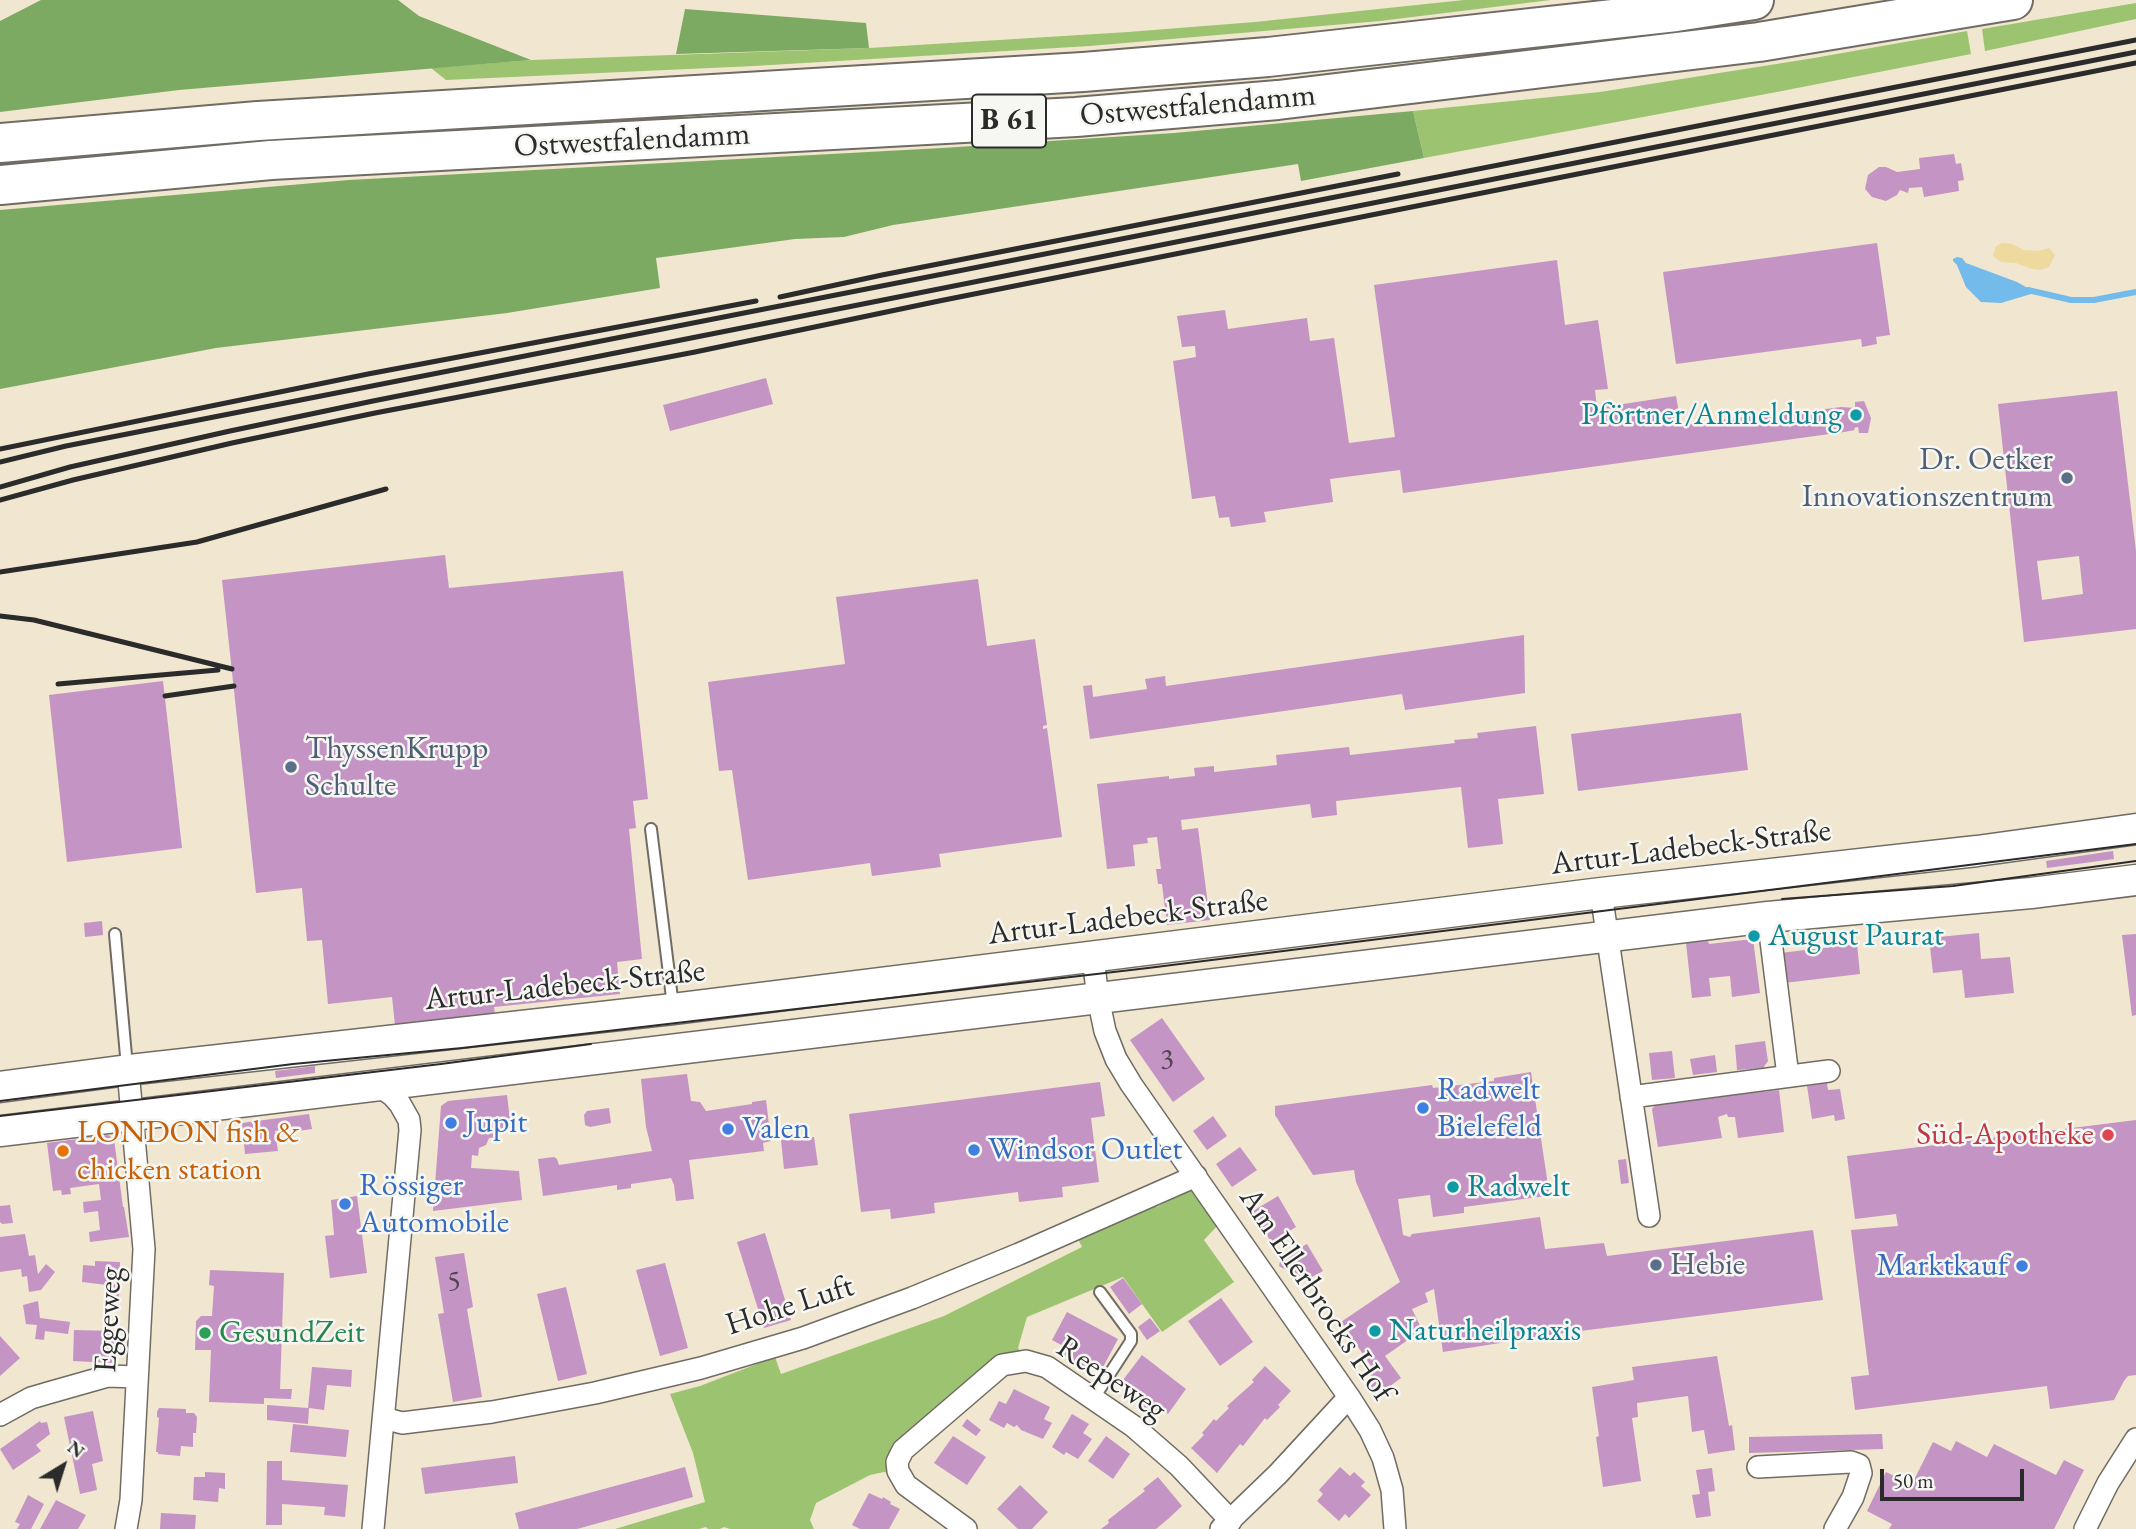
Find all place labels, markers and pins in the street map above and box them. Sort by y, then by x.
place label: Pförtner/Anmeldung [1581,396,1842,434]
marker: Pförtner/Anmeldung [1848,407,1864,423]
place label: Dr. Oetker Innovationszentrum [1802,441,2053,516]
marker: Dr. Oetker Innovationszentrum [2059,470,2075,486]
place label: ThyssenKrupp Schulte [305,730,488,805]
marker: ThyssenKrupp Schulte [283,759,299,775]
place label: August Paurat [1768,917,1944,955]
marker: August Paurat [1746,928,1762,944]
place label: Radwelt Bielefeld [1437,1071,1542,1146]
marker: Radwelt Bielefeld [1415,1100,1431,1116]
place label: Jupit [465,1104,527,1142]
place label: Valen [742,1110,810,1148]
place label: LONDON fish & chicken station [77,1114,300,1189]
marker: Jupit [443,1115,459,1131]
place label: Süd-Apotheke [1916,1116,2094,1154]
marker: Valen [720,1121,736,1137]
marker: Süd-Apotheke [2100,1127,2116,1143]
place label: Windsor Outlet [988,1131,1182,1169]
marker: Windsor Outlet [966,1142,982,1158]
marker: LONDON fish & chicken station [55,1143,71,1159]
place label: Rössiger Automobile [359,1167,509,1242]
place label: Radwelt [1467,1168,1570,1206]
marker: Radwelt [1445,1179,1461,1195]
marker: Rössiger Automobile [337,1196,353,1212]
place label: Hebie [1670,1246,1745,1284]
place label: Marktkauf [1876,1247,2008,1285]
marker: Hebie [1648,1257,1664,1273]
marker: Marktkauf [2014,1258,2030,1274]
place label: Naturheilpraxis [1389,1312,1581,1350]
place label: GesundZeit [219,1314,365,1352]
marker: Naturheilpraxis [1367,1323,1383,1339]
marker: GesundZeit [197,1325,213,1341]

